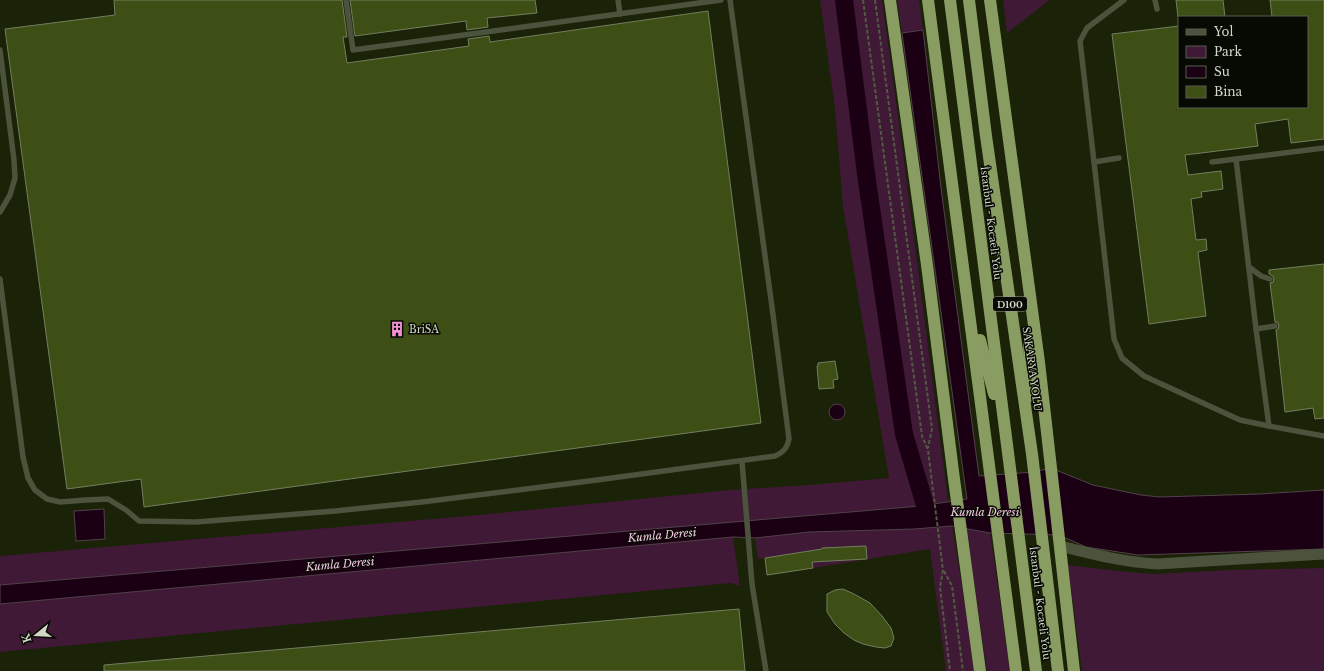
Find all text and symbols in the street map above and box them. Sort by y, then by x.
legend [1178,16,1308,108]
text: Yol [1213,24,1233,39]
text: Park [1214,44,1242,59]
text: Su [1214,64,1230,79]
text: Bina [1214,84,1243,99]
street label: İstanbul - Kocaeli Yolu [978,165,1005,281]
road number: D100 [993,297,1027,311]
building icon: BriSA [388,320,406,338]
place label: BriSA [409,323,439,336]
street label: SAKARYA YOLU [1020,326,1044,413]
water label: Kumla Deresi [949,505,1020,519]
water label: Kumla Deresi [626,525,697,545]
street label: İstanbul - Kocaeli Yolu [1027,545,1054,661]
water label: Kumla Deresi [304,554,375,574]
north arrow [16,615,56,655]
text: K [18,631,35,645]

